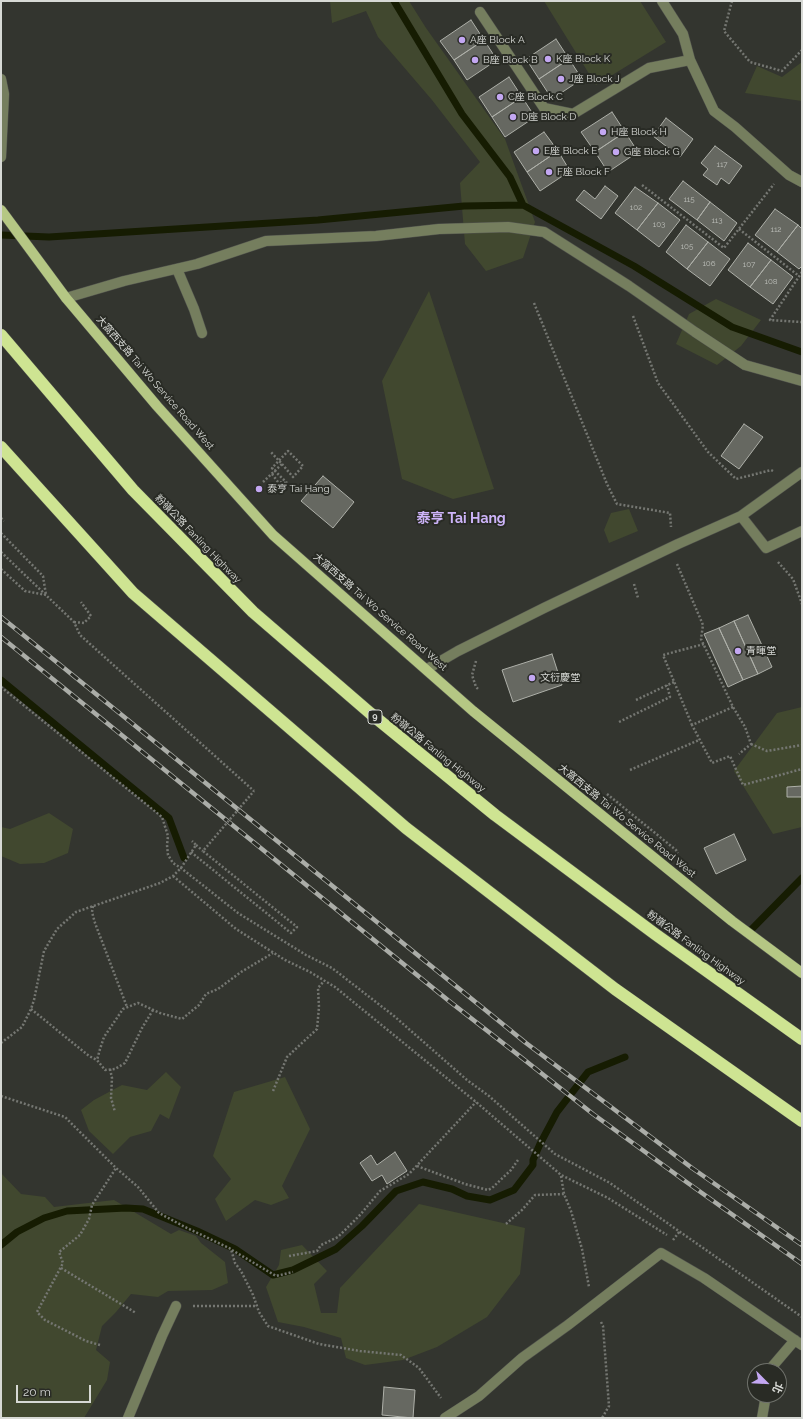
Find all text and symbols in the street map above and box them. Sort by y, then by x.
place label: A座 Block A [470,34,525,46]
marker: A座 Block A [457,35,467,45]
place label: K座 Block K [556,53,610,65]
place label: B座 Block B [483,54,538,66]
marker: K座 Block K [543,54,553,64]
marker: B座 Block B [470,55,480,65]
place label: J座 Block J [569,73,620,85]
marker: J座 Block J [556,74,566,84]
place label: C座 Block C [508,91,563,103]
marker: C座 Block C [495,92,505,102]
place label: D座 Block D [521,111,577,123]
marker: D座 Block D [508,112,518,122]
place label: H座 Block H [611,126,667,138]
marker: H座 Block H [598,127,608,137]
place label: E座 Block E [544,145,597,157]
marker: E座 Block E [531,146,541,156]
place label: G座 Block G [624,146,680,158]
marker: G座 Block G [611,147,621,157]
house number: 117 [716,160,728,170]
place label: F座 Block F [557,166,610,178]
marker: F座 Block F [544,167,554,177]
house number: 115 [683,195,695,205]
house number: 102 [630,203,642,213]
house number: 113 [711,216,723,226]
house number: 103 [653,220,665,230]
house number: 112 [770,225,782,235]
house number: 105 [681,242,693,252]
house number: 106 [702,259,716,269]
house number: 107 [743,260,755,270]
house number: 108 [764,277,778,287]
street label: 大窩西支路 Tai Wo Service Road West [94,314,216,452]
place label: 泰亨 Tai Hang [267,483,330,495]
marker: 泰亨 Tai Hang [254,484,264,494]
street label: 粉嶺公路 Fanling Highway [152,492,244,586]
district label: 泰亨 Tai Hang [416,511,506,527]
street label: 大窩西支路 Tai Wo Service Road West [311,551,449,673]
place label: 青暉堂 [746,645,776,657]
marker: 青暉堂 [733,646,743,656]
place label: 文衍慶堂 [540,672,580,684]
marker: 文衍慶堂 [527,673,537,683]
road number: 9 [368,710,382,724]
street label: 粉嶺公路 Fanling Highway [388,711,488,795]
street label: 大窩西支路 Tai Wo Service Road West [556,762,698,880]
street label: 粉嶺公路 Fanling Highway [644,908,748,988]
north arrow [747,1363,787,1403]
scale bar [18,1377,93,1403]
text: 北 [769,1380,786,1395]
text: 20 m [23,1385,51,1399]

